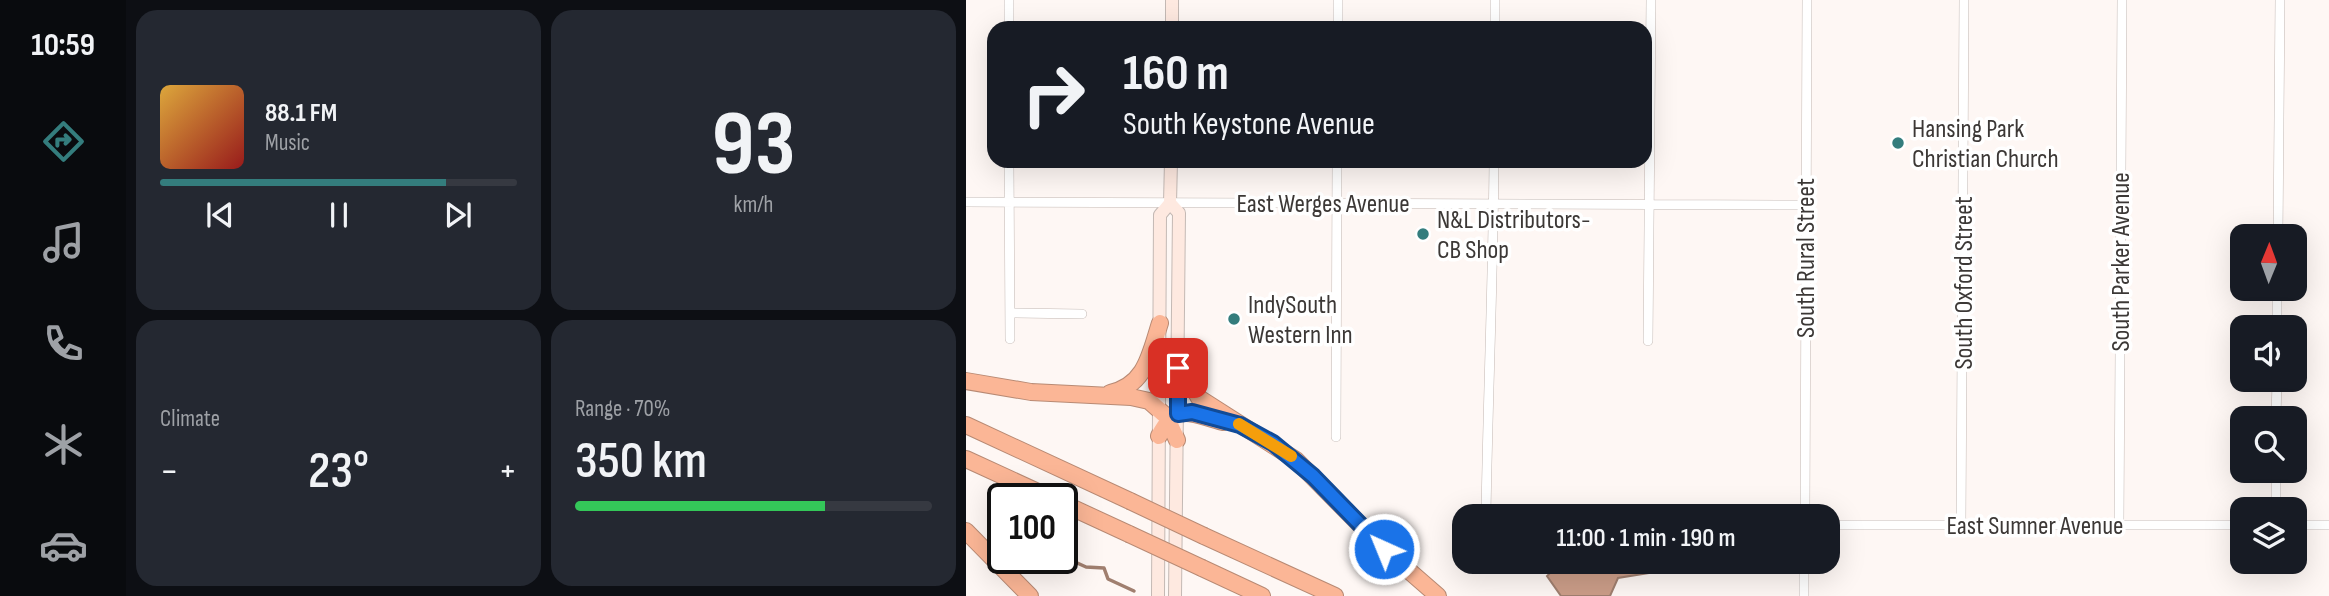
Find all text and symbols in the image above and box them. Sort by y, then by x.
text: 10:59 [31,26,95,65]
text: 160 m [1123,45,1229,104]
icon: right [1008,49,1099,140]
text: 93 [712,91,795,200]
text: 88.1 FM [265,98,337,129]
text: South Keystone Avenue [1123,105,1375,144]
place label: Hansing Park Christian Church [1912,114,2059,175]
icon: directions [39,117,88,166]
text: Music [265,129,310,157]
marker: Hansing Park Christian Church [1890,135,1906,151]
street label: South Parker Avenue [2106,172,2137,352]
street label: South Rural Street [1791,178,1822,338]
street label: East Werges Avenue [1236,189,1410,220]
text: km/h [734,191,773,219]
icon: previous [201,196,239,234]
icon: pause [320,196,358,234]
icon: next [439,196,477,234]
street label: South Oxford Street [1949,196,1980,370]
place label: N&L Distributors- CB Shop [1437,205,1590,266]
icon: music [39,218,88,267]
north arrow [2230,224,2306,301]
map controls [2230,224,2307,574]
marker: N&L Distributors- CB Shop [1415,226,1431,242]
place label: IndySouth Western Inn [1248,290,1353,351]
marker: IndySouth Western Inn [1226,311,1242,327]
button: sound [2230,315,2307,392]
icon: phone [39,319,88,368]
pin [1148,338,1208,398]
icon: arrive [1159,349,1197,387]
text: Range · 70% [575,395,670,423]
text: Climate [160,405,220,433]
button: search [2230,406,2307,483]
icon: climate [39,420,88,469]
text: 350 km [575,430,707,493]
text: 23° [308,440,369,503]
text: − [160,449,179,494]
text: + [498,449,517,494]
speed limit sign: 100 [987,483,1078,574]
button: layers [2230,497,2307,574]
street label: East Sumner Avenue [1946,511,2124,542]
position arrow [1347,512,1421,586]
icon: car [39,521,88,570]
text: 11:00 · 1 min · 190 m [1557,523,1735,554]

